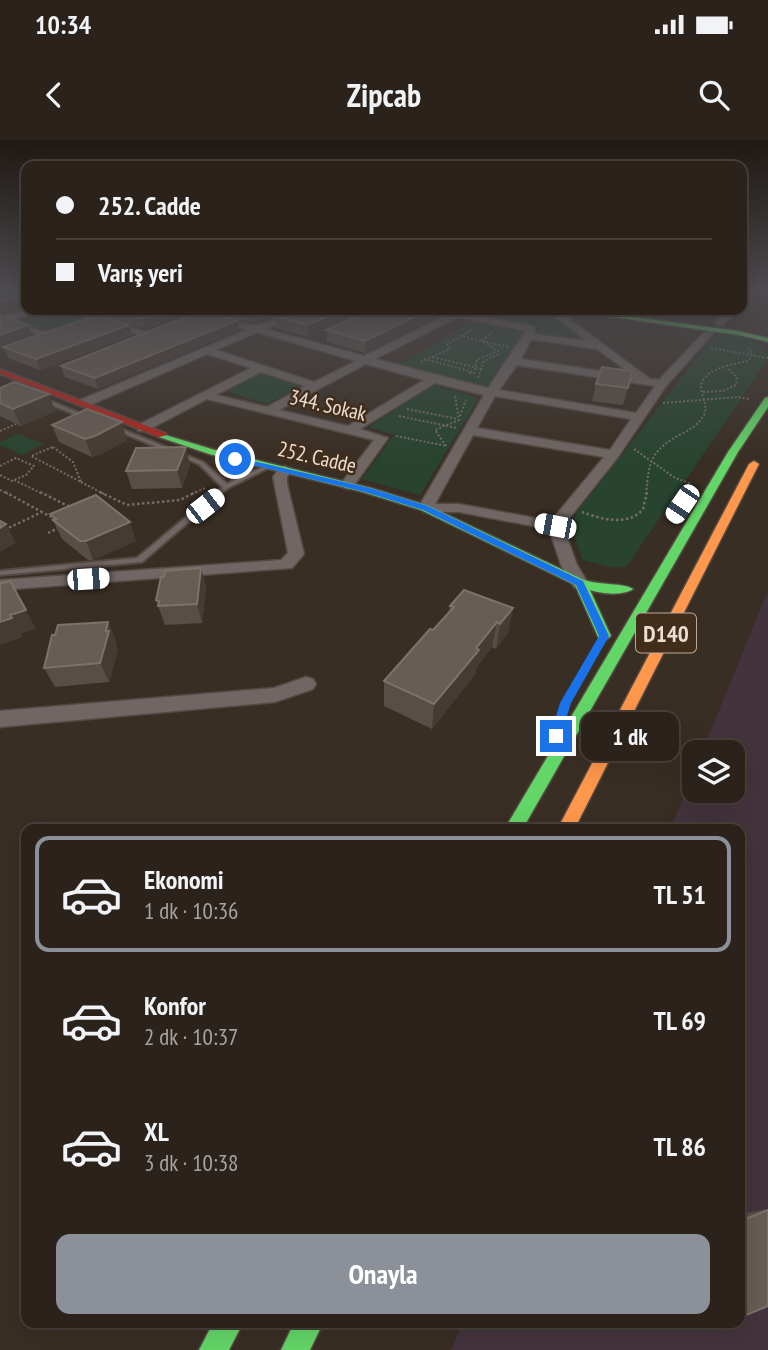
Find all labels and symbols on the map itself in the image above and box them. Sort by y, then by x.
street label: 344. Sokak [287,383,369,427]
street label: 252. Cadde [275,435,359,479]
route start [219,443,251,475]
car [662,481,703,527]
car [182,485,229,527]
car [533,512,578,540]
car [67,567,110,591]
road number: D140 [636,614,696,652]
callout: 1 dk [580,712,678,760]
route end [540,720,572,752]

